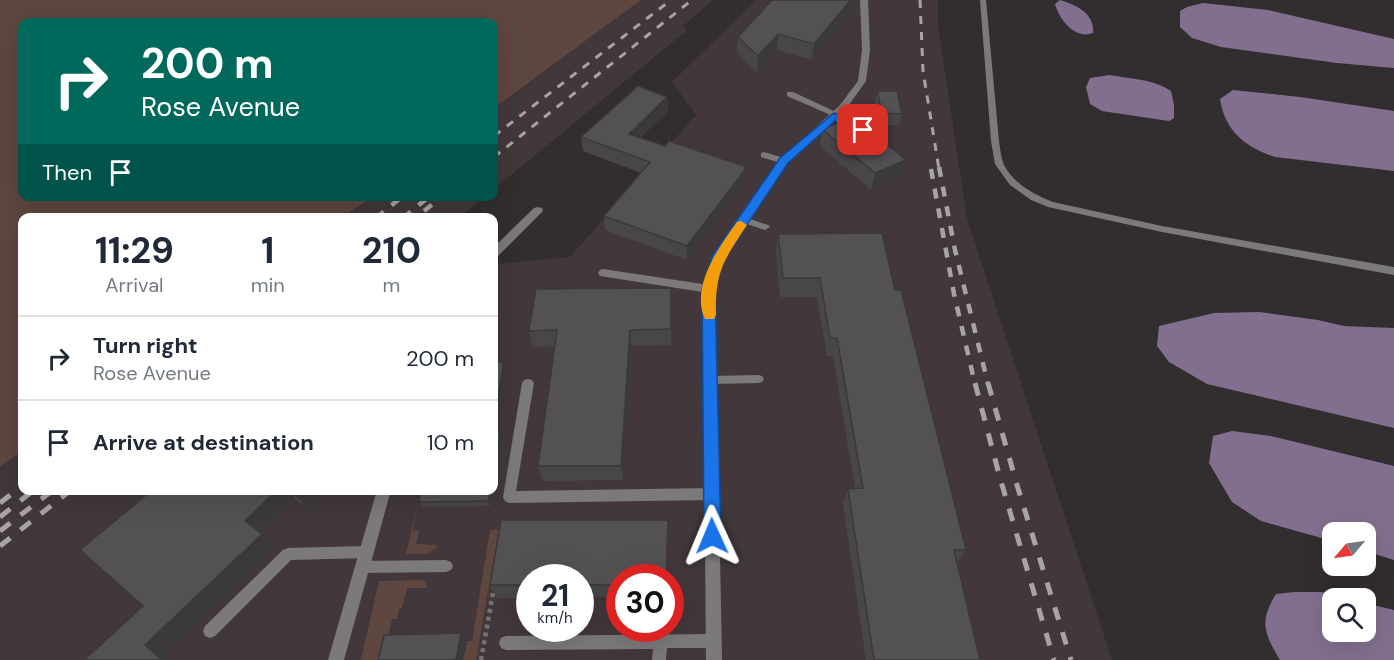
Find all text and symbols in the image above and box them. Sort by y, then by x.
text: 200 m [141,36,274,91]
icon: right [42,42,120,120]
text: Rose Avenue [141,89,300,124]
pin [837,104,888,155]
icon: arrive [846,113,879,146]
icon: arrive [104,156,137,189]
text: Then [42,158,92,187]
text: 11:29 [95,227,174,274]
text: 1 [261,227,274,274]
text: 210 [362,227,421,274]
text: Arrival [105,272,164,298]
text: min [251,272,285,298]
text: m [383,272,400,298]
text: Turn right [93,331,198,360]
icon: right [42,342,75,375]
text: 200 m [406,344,474,373]
text: Rose Avenue [93,360,211,386]
icon: arrive [42,426,75,459]
text: Arrive at destination [93,428,314,457]
text: 10 m [427,428,474,457]
position arrow [680,504,744,568]
north arrow [1322,522,1376,576]
map controls [1322,522,1376,642]
speed limit sign: 30 [606,564,684,642]
text: 21 [541,576,569,615]
button: search [1322,588,1376,642]
text: km/h [537,608,573,628]

